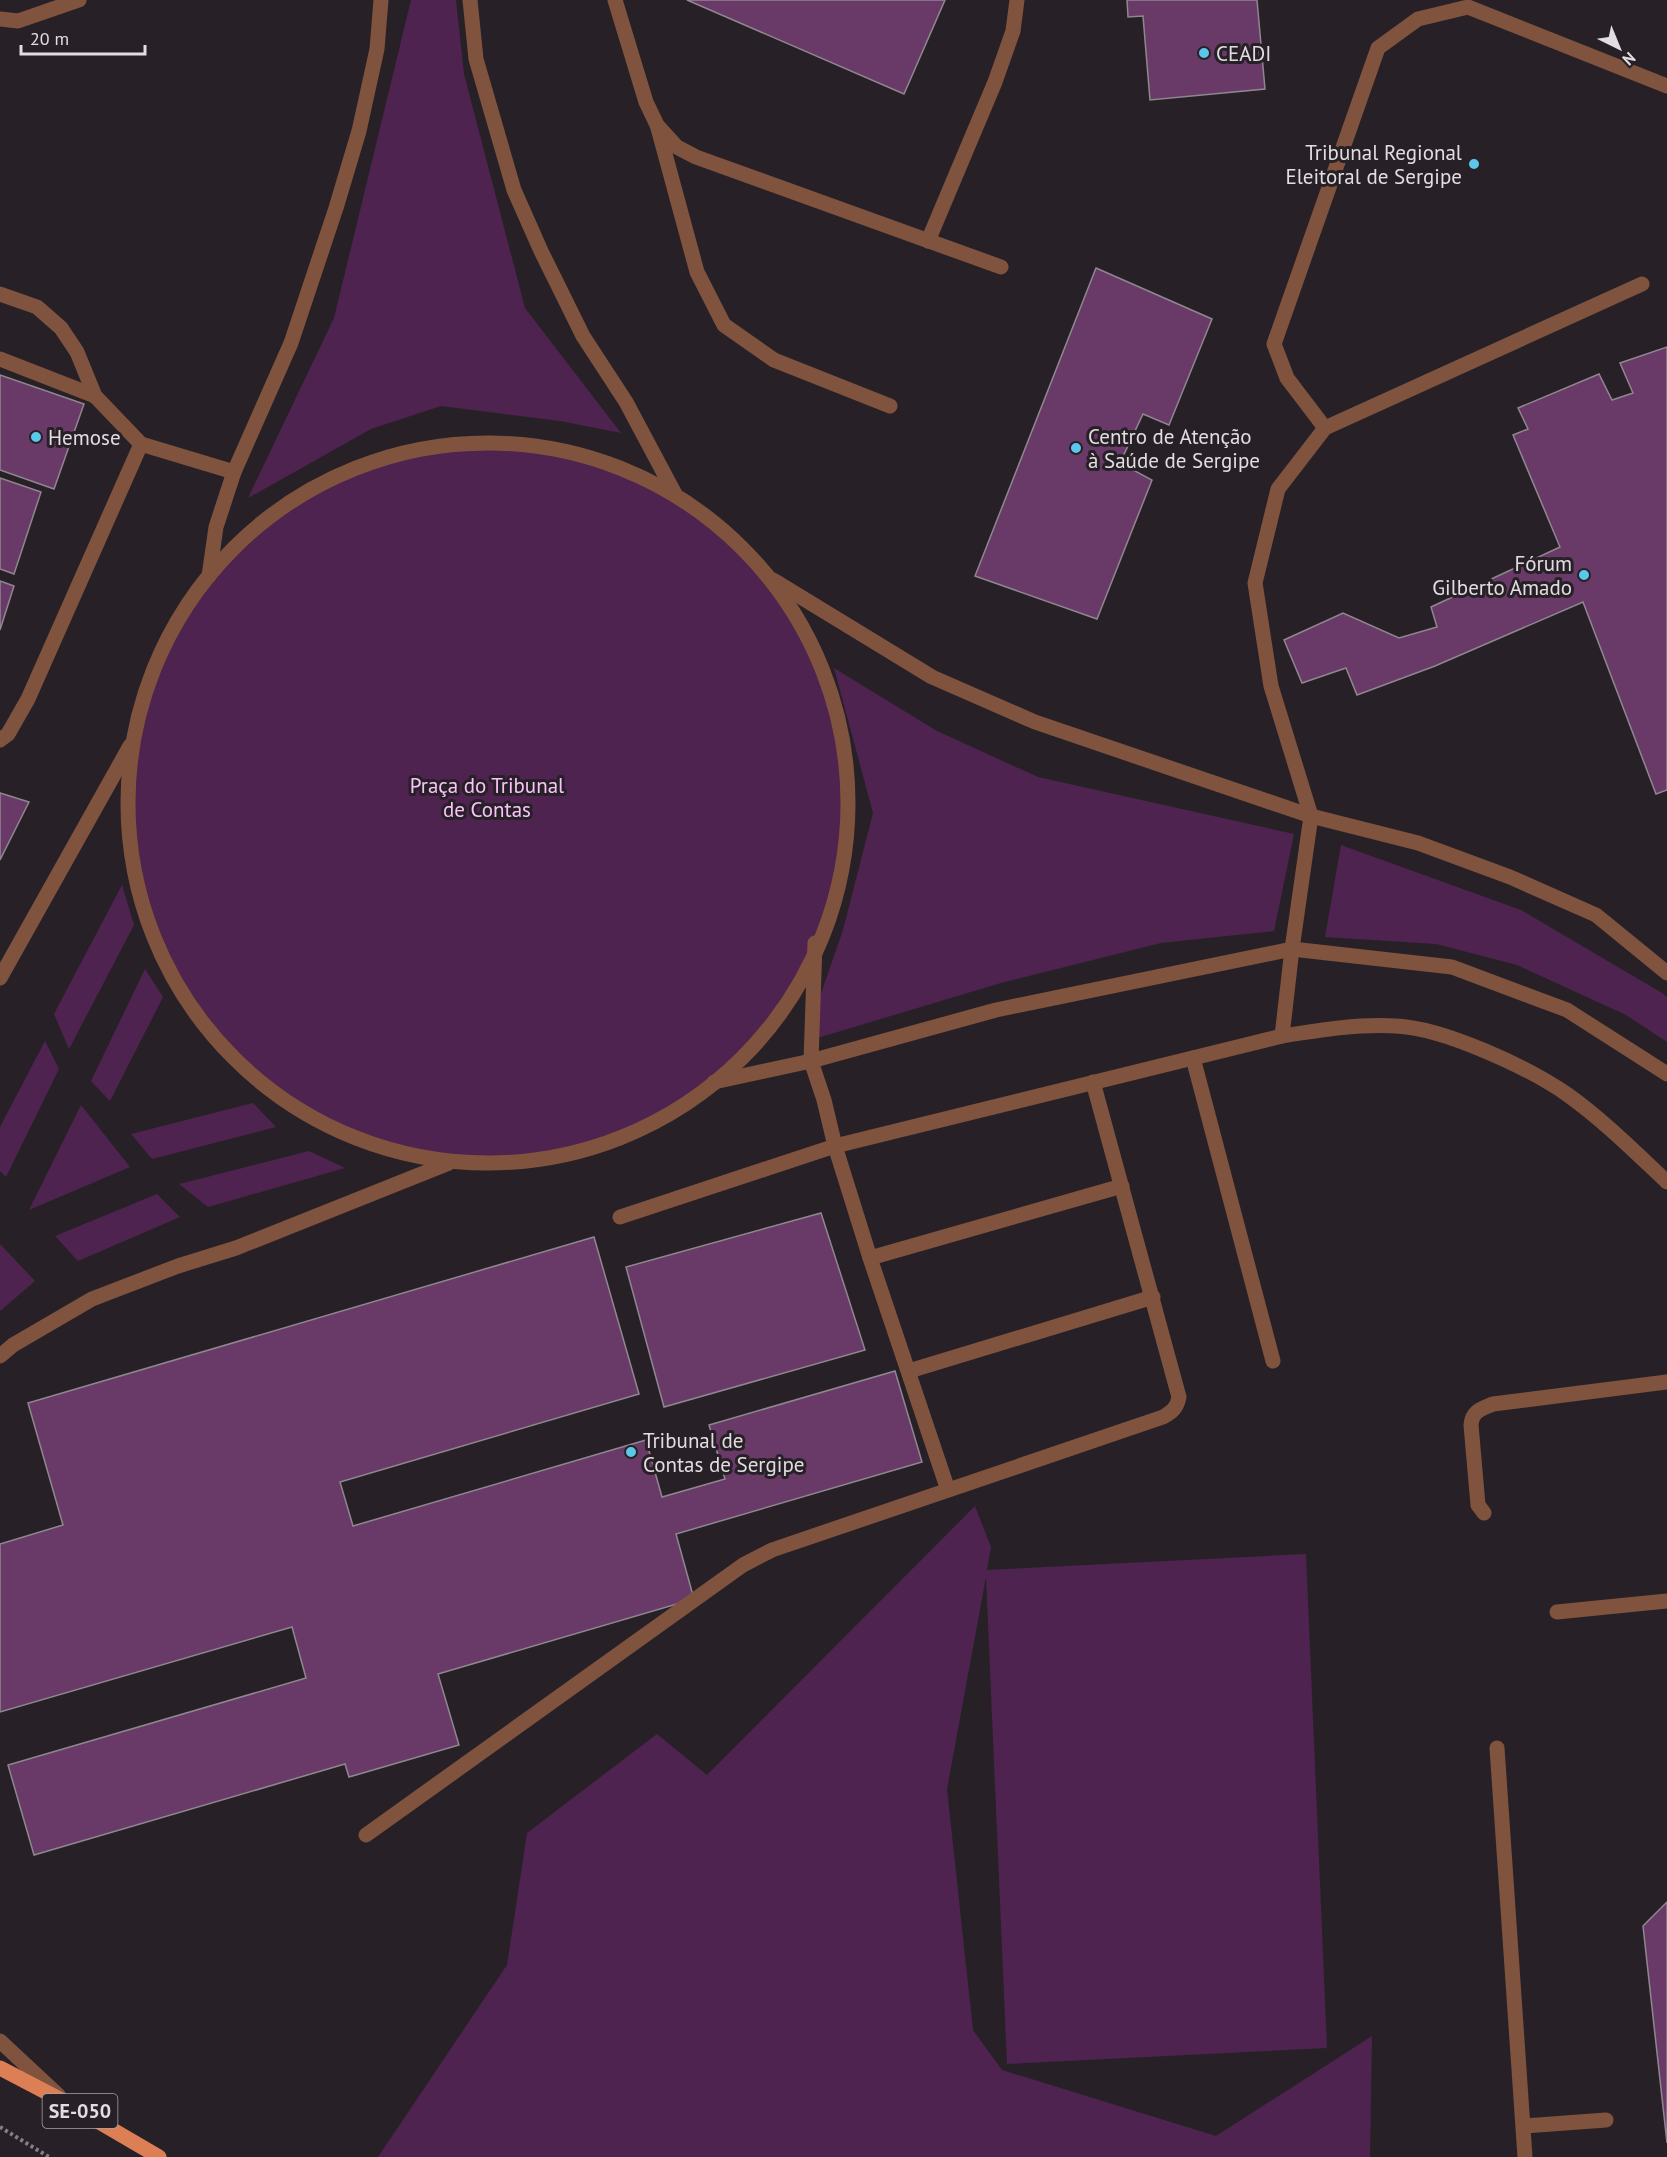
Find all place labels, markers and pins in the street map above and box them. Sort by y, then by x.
place label: CEADI [1216,40,1271,67]
marker: CEADI [1197,46,1211,60]
place label: Tribunal Regional Eleitoral de Sergipe [1285,139,1462,190]
marker: Tribunal Regional Eleitoral de Sergipe [1467,157,1481,171]
place label: Centro de Atenção à Saúde de Sergipe [1088,423,1260,474]
place label: Hemose [48,424,121,451]
marker: Hemose [29,430,43,444]
marker: Centro de Atenção à Saúde de Sergipe [1069,441,1083,455]
place label: Fórum Gilberto Amado [1432,550,1572,601]
marker: Fórum Gilberto Amado [1577,568,1591,582]
place label: Tribunal de Contas de Sergipe [643,1427,804,1478]
marker: Tribunal de Contas de Sergipe [624,1445,638,1459]

